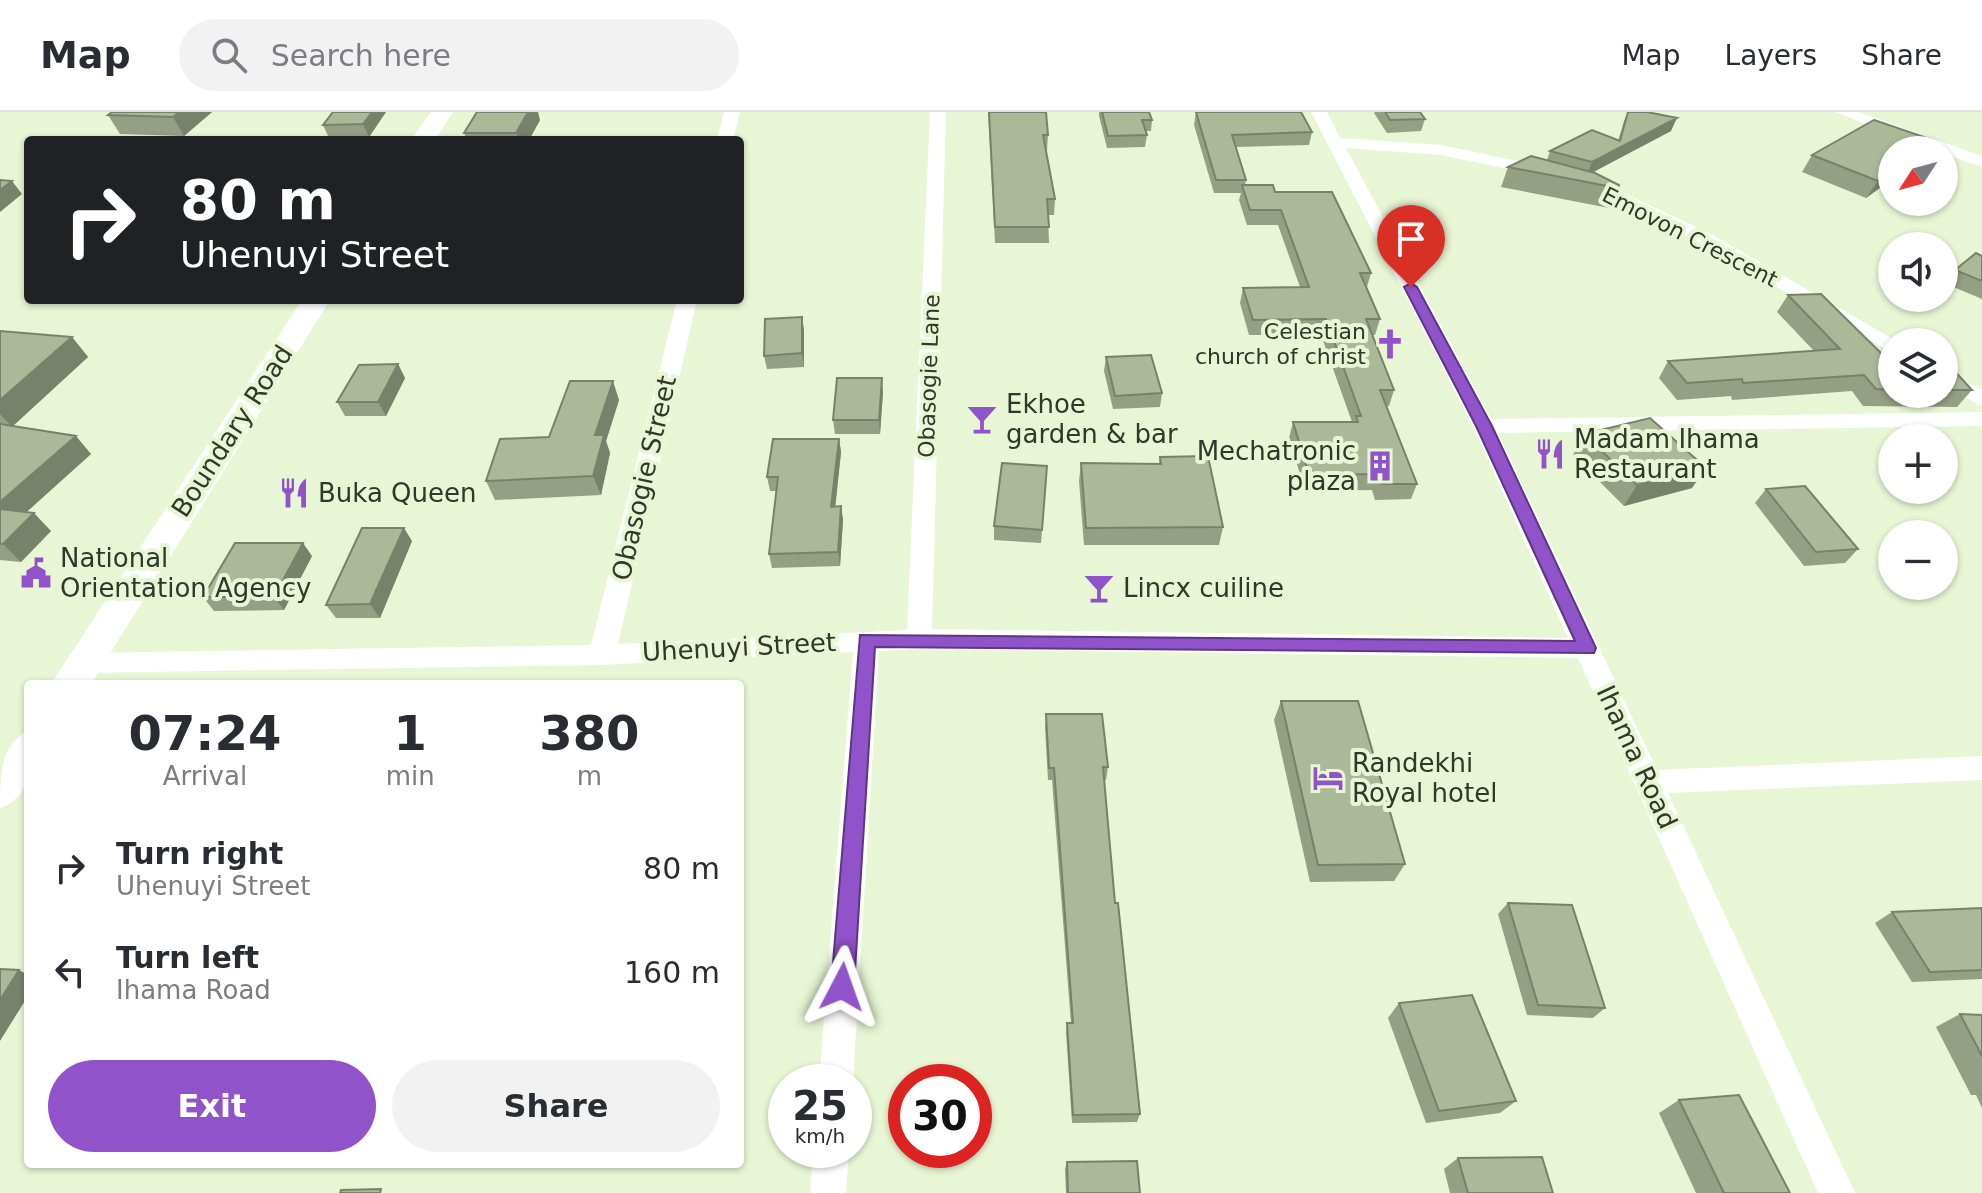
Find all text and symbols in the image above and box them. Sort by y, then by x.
search box [179,19,739,91]
text: Map [40,33,131,77]
icon: search [207,33,251,77]
text: Search here [271,38,451,73]
text: Map [1621,39,1681,72]
text: Layers [1725,39,1817,72]
text: Share [1861,39,1942,72]
north arrow [1878,136,1958,216]
map controls [1878,136,1958,600]
text: 80 m [180,167,336,232]
icon: right [48,168,152,272]
street label: Emovon Crescent [1598,182,1782,292]
pin [1377,205,1445,287]
icon: arrive [1389,217,1433,261]
button: sound [1878,232,1958,312]
text: Uhenuyi Street [180,234,449,275]
street label: Obasogie Lane [914,294,944,458]
place label: Celestian church of christ [1195,319,1366,369]
church icon: Celestian church of christ [1373,327,1407,361]
button: layers [1878,328,1958,408]
street label: Boundary Road [165,339,299,523]
street label: Obasogie Street [606,373,682,583]
place label: Ekhoe garden & bar [1006,389,1178,449]
bar icon: Ekhoe garden & bar [965,402,999,436]
place label: Madam Ihama Restaurant [1574,424,1760,484]
button: + [1878,424,1958,504]
place label: Mechatronic plaza [1197,436,1356,496]
restaurant icon: Madam Ihama Restaurant [1533,437,1567,471]
building icon: Mechatronic plaza [1363,449,1397,483]
restaurant icon: Buka Queen [277,476,311,510]
place label: Buka Queen [318,478,477,508]
button: − [1878,520,1958,600]
place label: National Orientation Agency [60,543,312,603]
public building icon: National Orientation Agency [19,556,53,590]
bar icon: Lincx cuiline [1082,571,1116,605]
place label: Lincx cuiline [1123,573,1284,603]
street label: Uhenuyi Street [641,627,837,667]
street label: Ihama Road [1591,680,1683,834]
text: 07:24 [128,705,281,761]
text: 1 [394,705,427,761]
text: 380 [539,705,639,761]
place label: Randekhi Royal hotel [1352,748,1497,808]
text: Arrival [163,761,247,791]
text: min [386,761,435,791]
text: m [577,761,602,791]
hotel icon: Randekhi Royal hotel [1311,761,1345,795]
text: Turn right [116,836,283,871]
icon: right [48,846,92,890]
text: 80 m [643,851,720,886]
text: Uhenuyi Street [116,871,310,901]
text: Turn left [116,940,259,975]
position arrow [800,945,884,1029]
icon: left [48,950,92,994]
text: 160 m [624,955,720,990]
text: Ihama Road [116,975,271,1005]
button: Exit [48,1060,376,1152]
button: Share [392,1060,720,1152]
speed limit sign: 30 [888,1064,992,1168]
text: 25 [792,1083,848,1129]
text: km/h [795,1124,845,1148]

